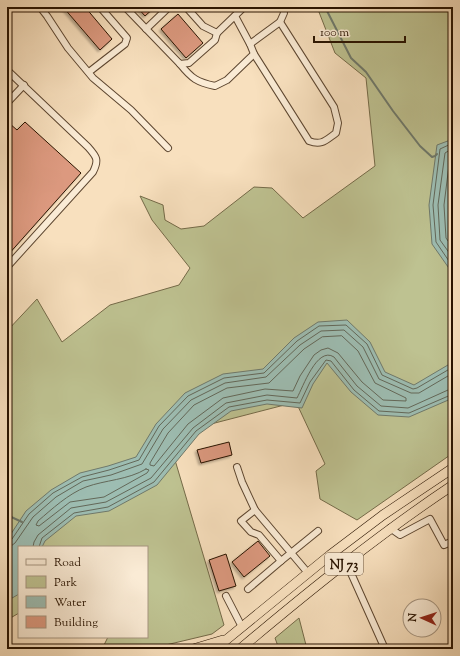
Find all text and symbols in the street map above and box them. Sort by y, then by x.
scale bar [314,18,405,44]
text: 100 m [320,24,349,42]
legend [18,546,148,638]
road number: NJ 73 [325,553,363,575]
text: Road [54,554,81,572]
text: Park [54,574,77,592]
text: Water [54,594,87,612]
north arrow [402,598,442,638]
text: N [405,613,421,623]
text: Building [54,614,98,632]

